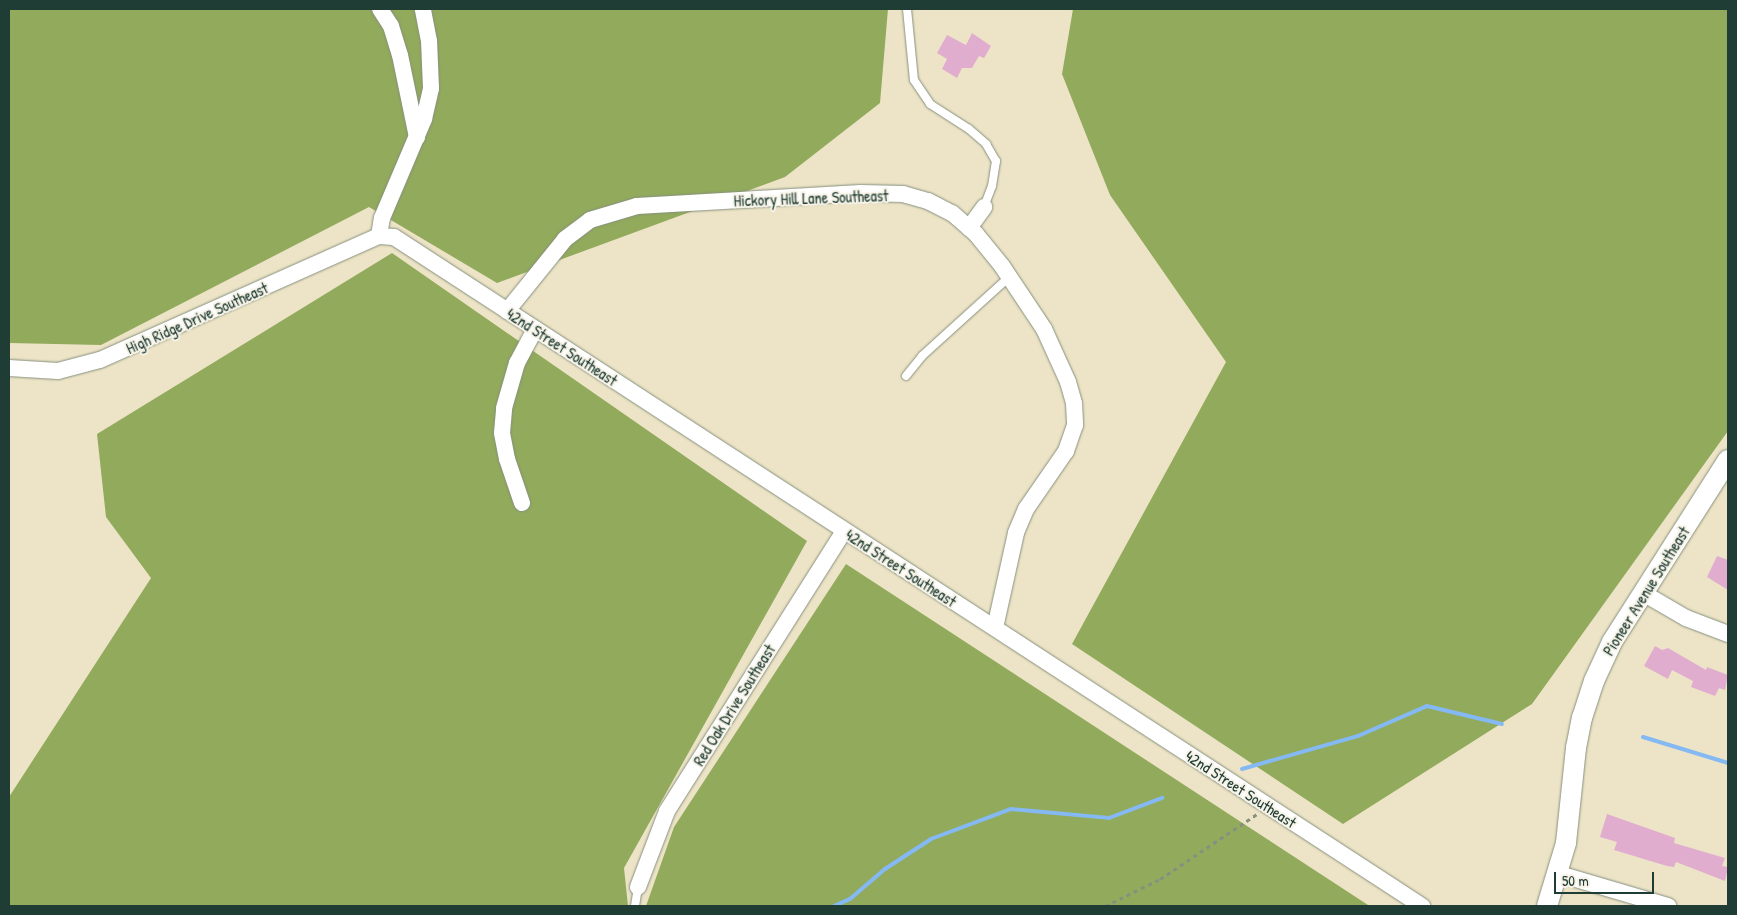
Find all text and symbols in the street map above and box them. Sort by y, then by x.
street label: Hickory Hill Lane Southeast [733,186,889,210]
street label: High Ridge Drive Southeast [123,278,271,358]
street label: 42nd Street Southeast [503,304,621,390]
street label: Pioneer Avenue Southeast [1599,523,1693,659]
street label: 42nd Street Southeast [842,525,960,611]
street label: Red Oak Drive Southeast [689,641,779,769]
street label: 42nd Street Southeast [1182,746,1300,832]
scale bar [1557,862,1657,894]
text: 50 m [1562,870,1589,891]

